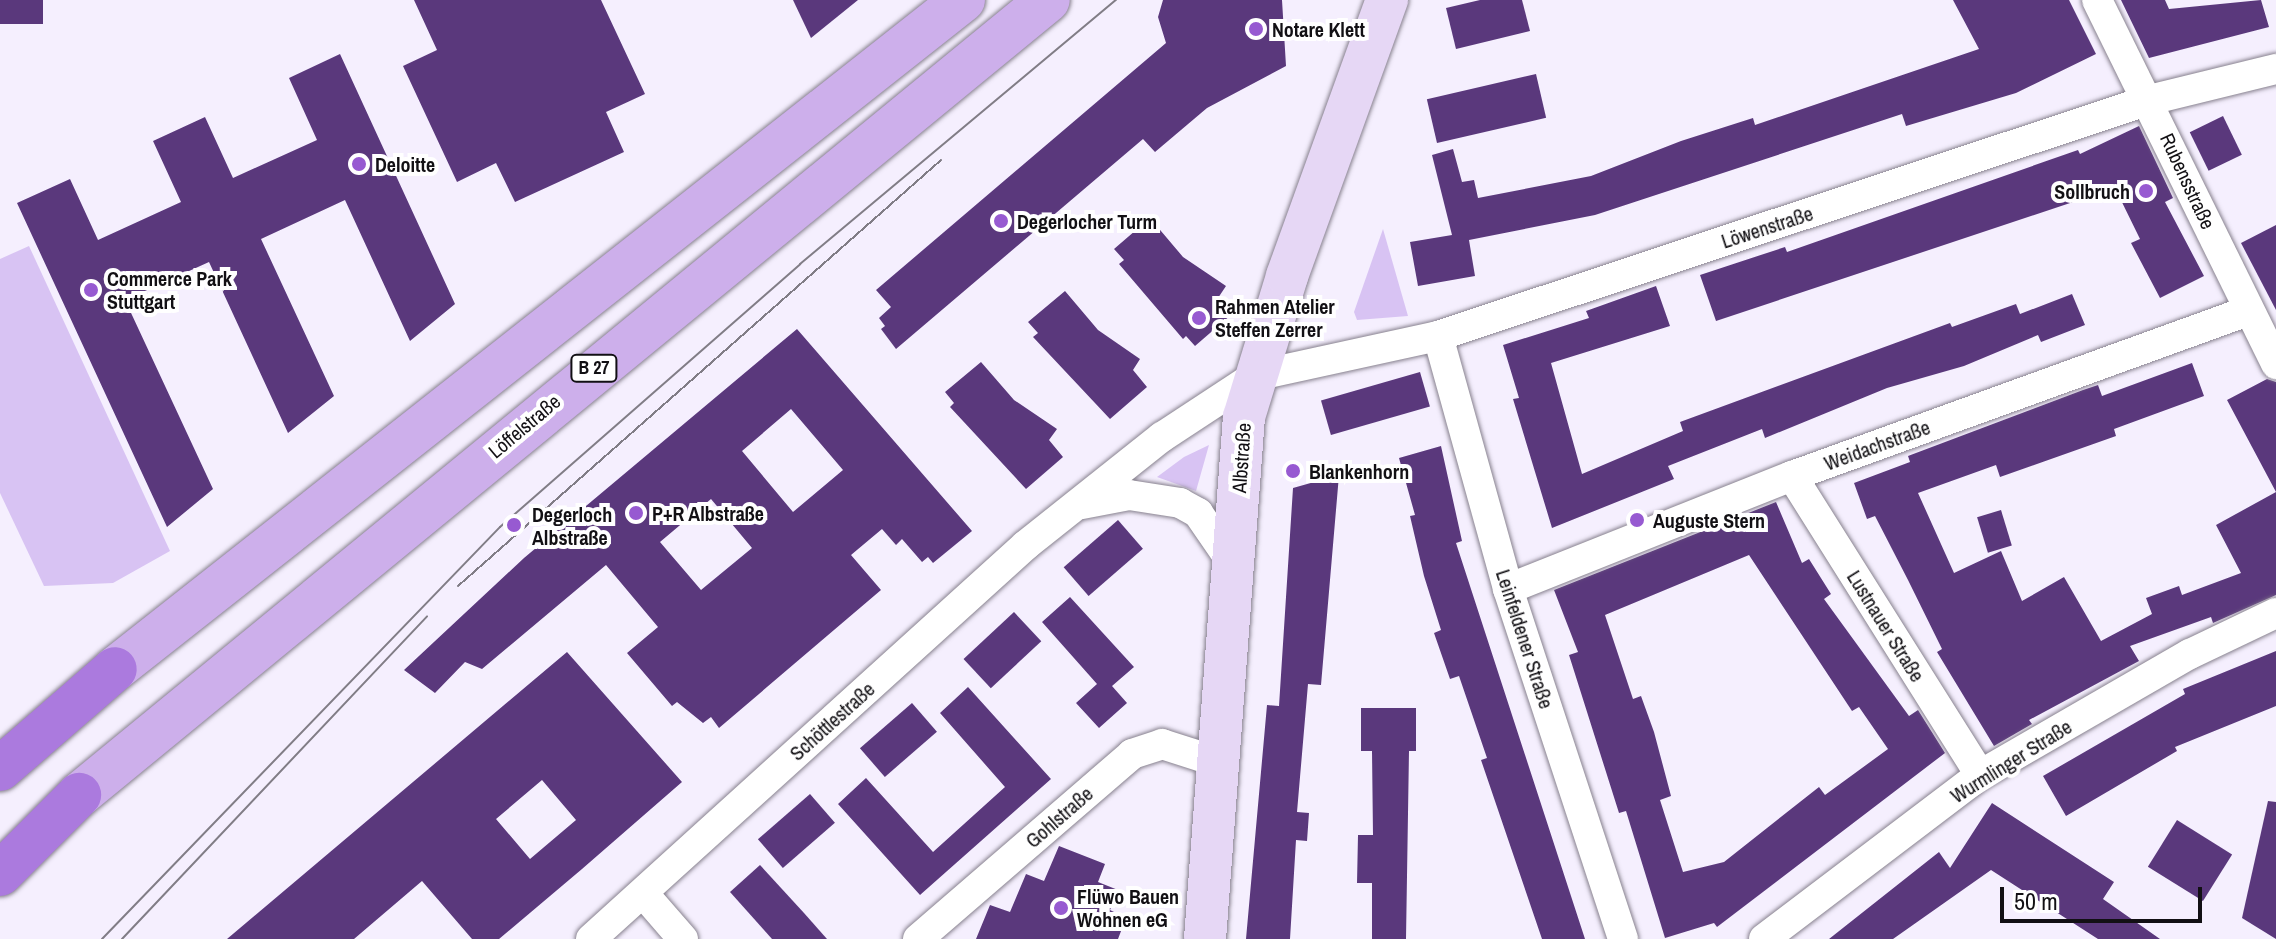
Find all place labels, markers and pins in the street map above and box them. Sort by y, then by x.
place label: Notare Klett [1272,17,1365,41]
marker: Notare Klett [1247,20,1265,38]
place label: Deloitte [375,152,435,176]
marker: Deloitte [350,155,368,173]
place label: Sollbruch [2054,179,2130,203]
marker: Sollbruch [2137,182,2155,200]
place label: Degerlocher Turm [1017,209,1157,233]
marker: Degerlocher Turm [992,212,1010,230]
place label: Commerce Park Stuttgart [107,266,232,313]
marker: Commerce Park Stuttgart [82,281,100,299]
place label: Rahmen Atelier Steffen Zerrer [1215,294,1335,341]
marker: Rahmen Atelier Steffen Zerrer [1190,309,1208,327]
place label: Blankenhorn [1309,459,1409,483]
marker: Blankenhorn [1284,462,1302,480]
place label: P+R Albstraße [652,501,765,525]
place label: Degerloch Albstraße [532,502,612,549]
marker: P+R Albstraße [627,504,645,522]
place label: Auguste Stern [1653,508,1765,532]
marker: Auguste Stern [1628,511,1646,529]
marker: Degerloch Albstraße [503,514,525,536]
place label: Flüwo Bauen Wohnen eG [1077,884,1179,931]
marker: Flüwo Bauen Wohnen eG [1052,899,1070,917]

